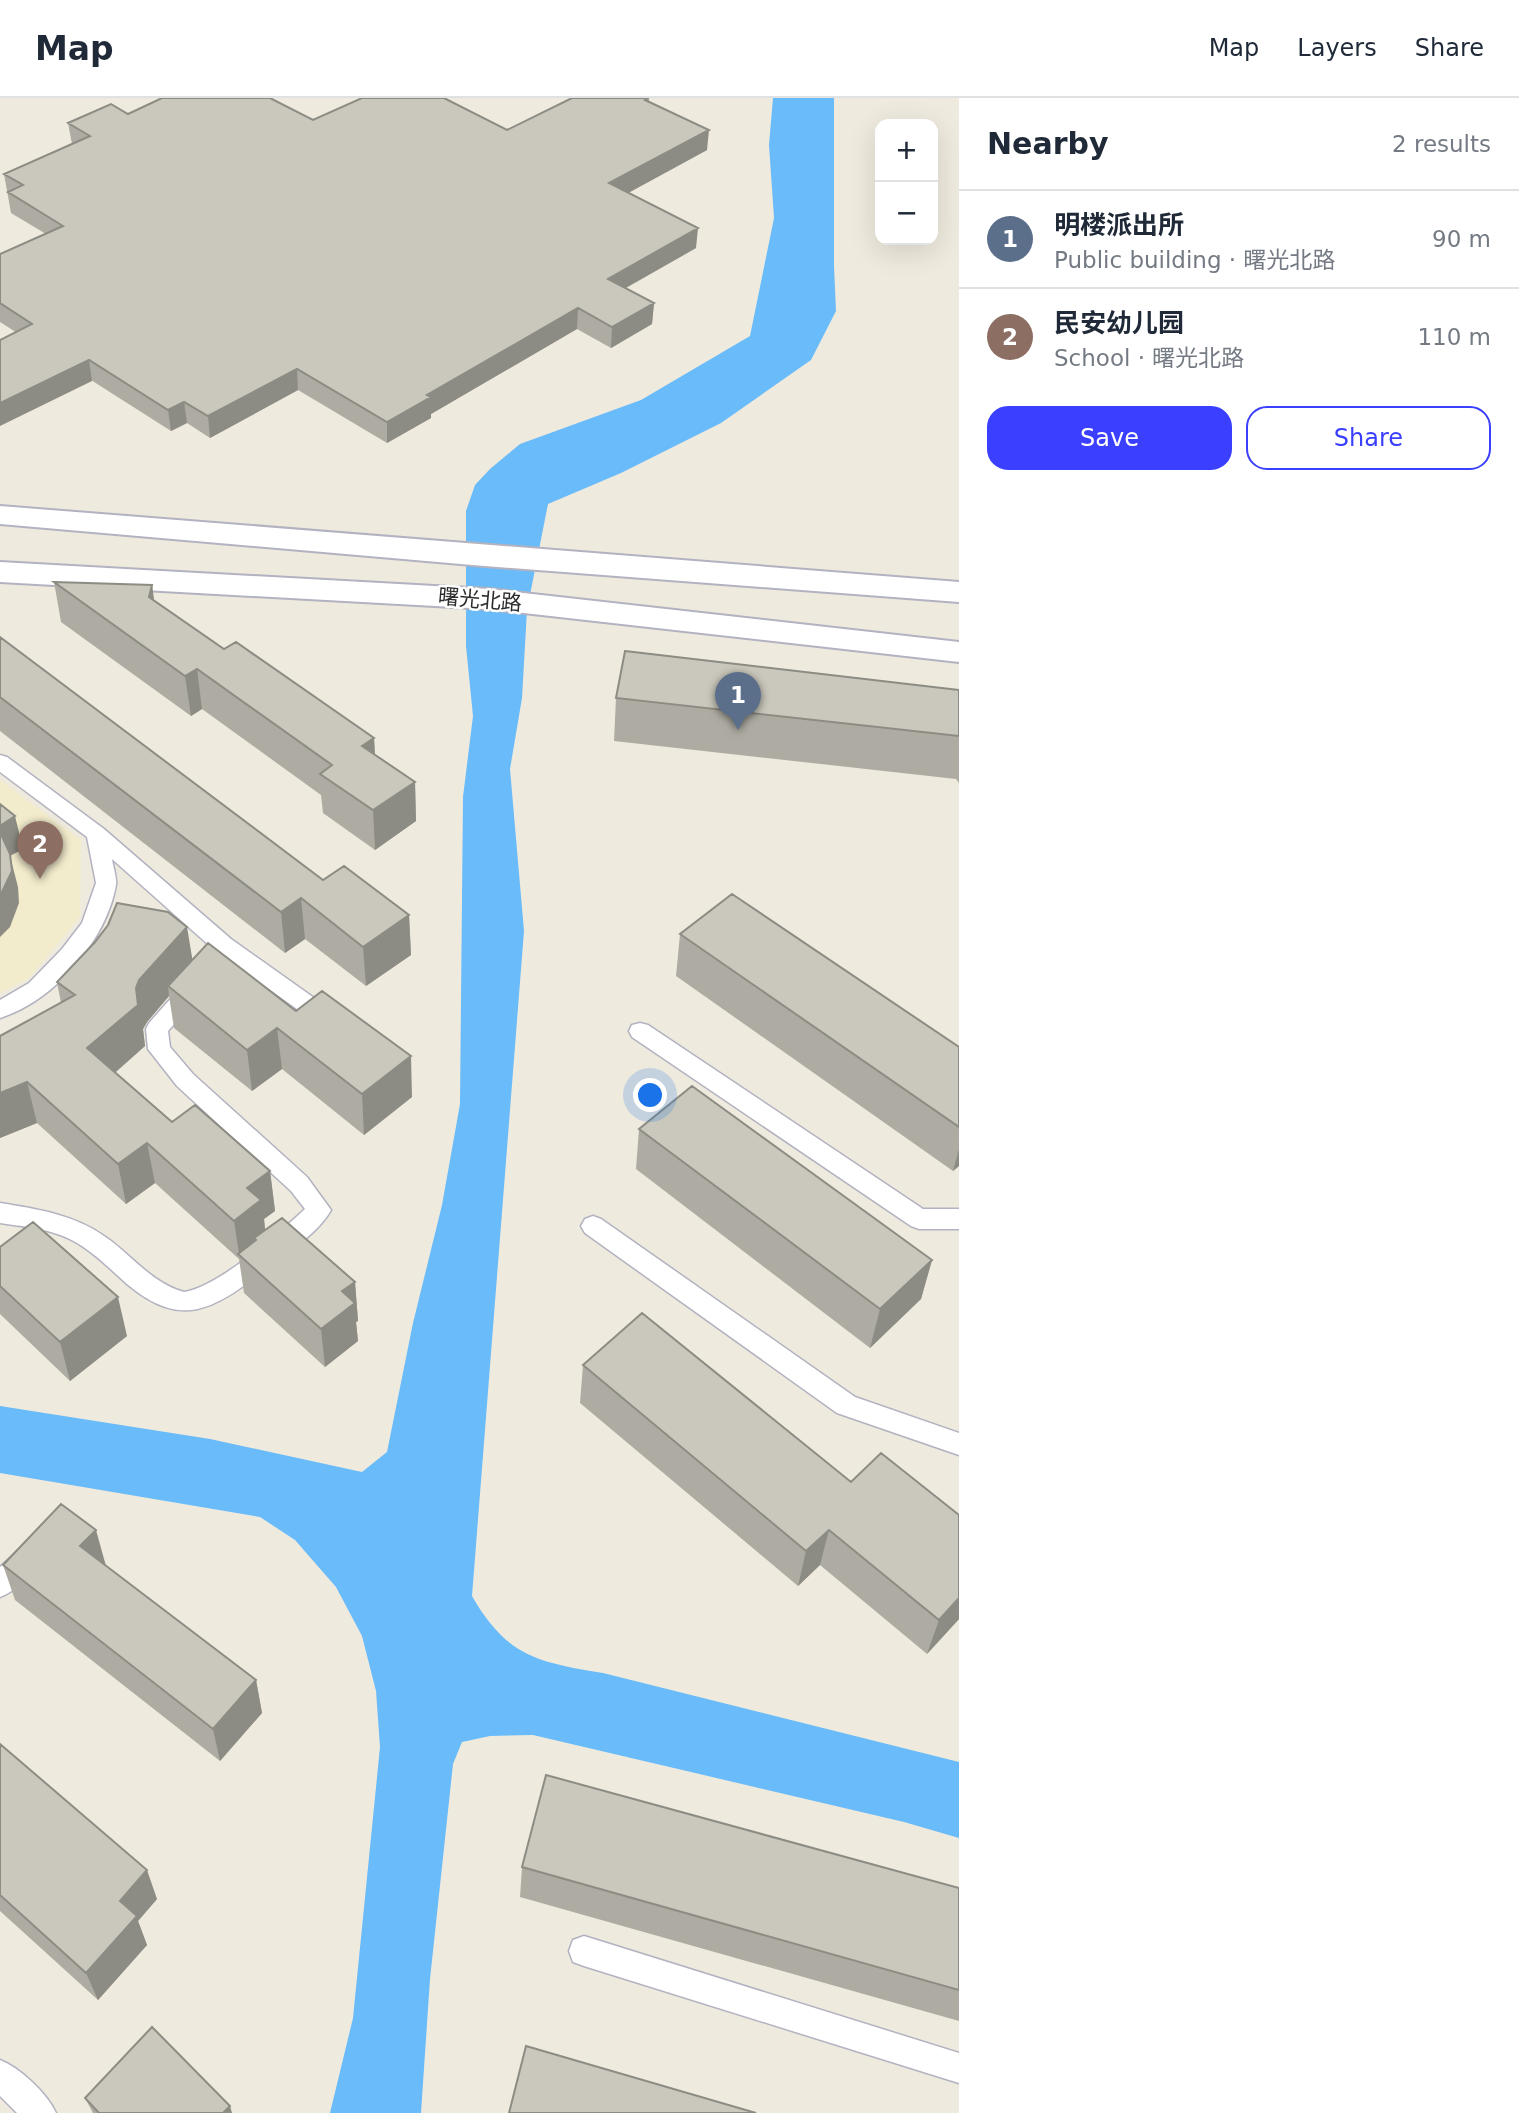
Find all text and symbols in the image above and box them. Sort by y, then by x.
text: Map [35,29,114,68]
text: Map [1209,34,1259,62]
text: Layers [1297,34,1377,62]
text: Share [1415,34,1484,62]
map controls [875,119,938,245]
button: + [875,119,938,182]
text: Nearby [987,126,1109,161]
text: 2 results [1392,131,1491,157]
button: − [875,182,938,245]
text: 明楼派出所 [1054,210,1184,240]
text: 1 [1002,226,1018,252]
text: 90 m [1432,226,1491,252]
text: Public building · 曙光北路 [1054,247,1335,273]
text: 民安幼儿园 [1054,308,1184,338]
text: 2 [1002,324,1018,350]
text: 110 m [1417,324,1491,350]
text: School · 曙光北路 [1054,345,1244,371]
button: Save [987,406,1232,470]
button: Share [1246,406,1491,470]
street label: 曙光北路 [437,584,523,616]
pin: 1 [715,672,761,730]
pin: 2 [17,821,63,879]
your location [633,1078,667,1112]

